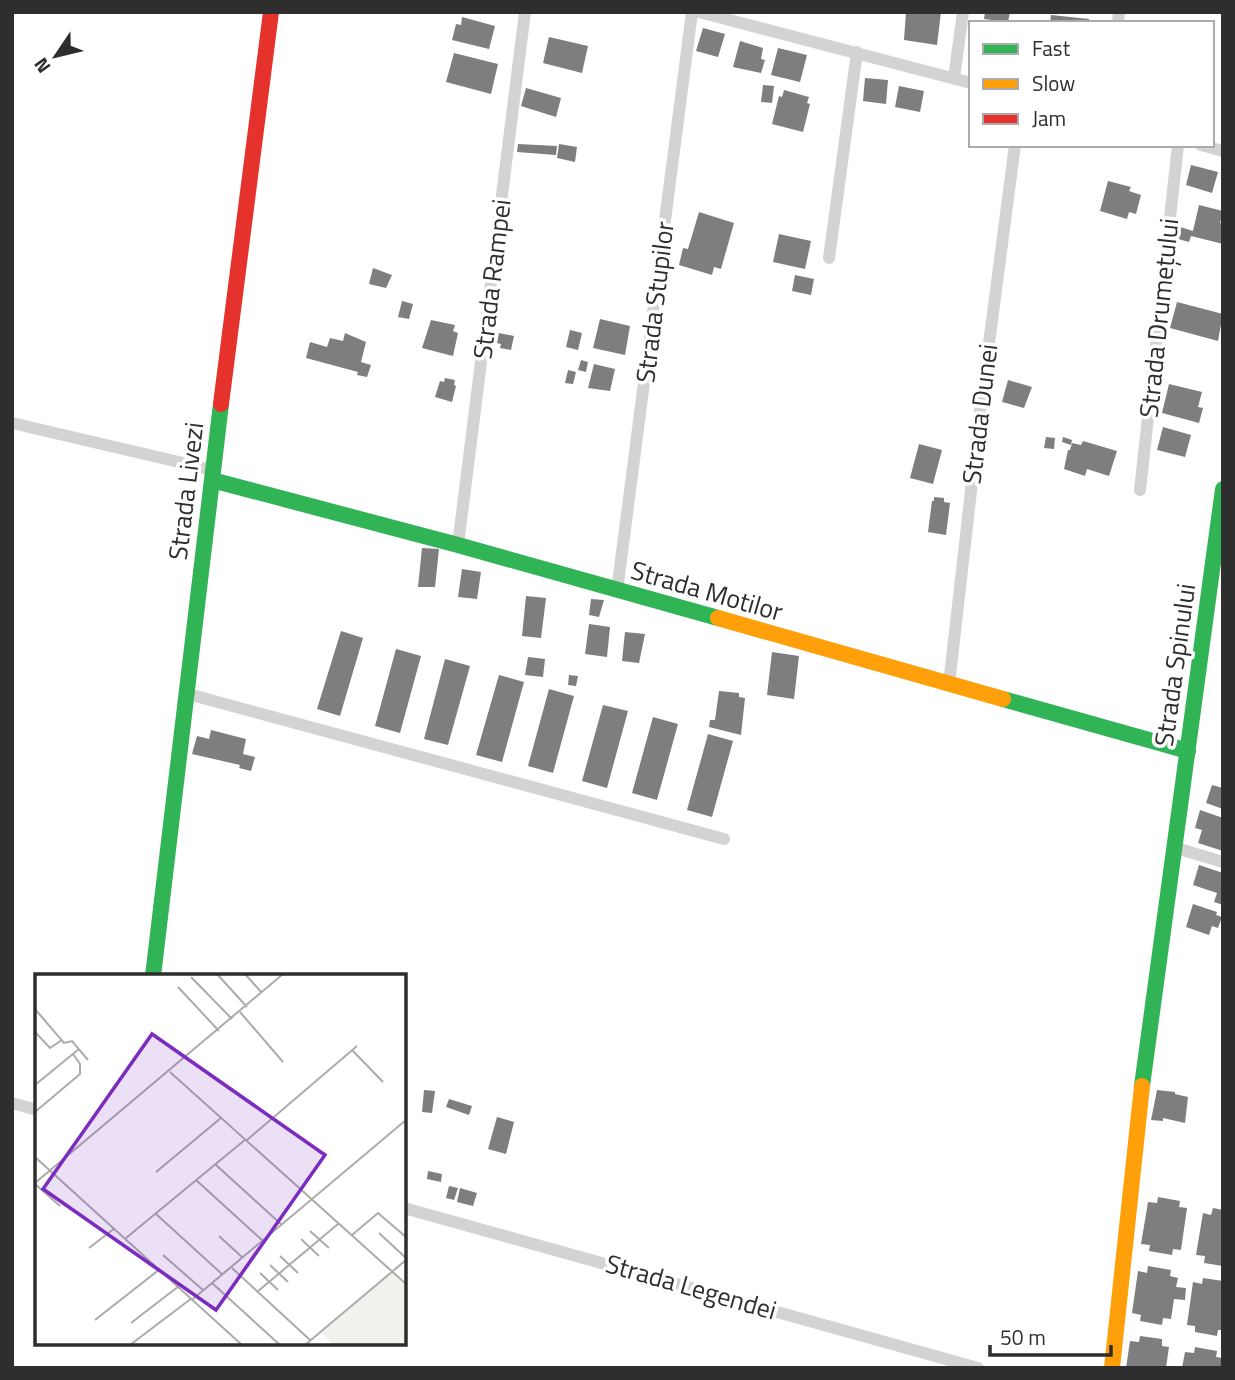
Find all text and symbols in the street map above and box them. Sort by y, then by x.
north arrow [21,21,91,91]
legend [969,21,1214,147]
text: Fast [1032,32,1071,64]
text: N [26,52,57,80]
text: Slow [1032,67,1075,99]
text: Jam [1032,102,1066,134]
street label: Strada Rampei [462,197,521,361]
street label: Strada Drumețului [1129,216,1188,420]
street label: Strada Stupilor [625,219,684,385]
street label: Strada Dunei [952,342,1007,486]
street label: Strada Livezi [158,420,213,562]
street label: Strada Motilor [627,550,788,631]
street label: Strada Spinului [1144,581,1205,749]
inset map [35,974,406,1345]
street label: Strada Legendei [601,1244,781,1330]
scale bar [990,1314,1111,1358]
text: 50 m [1000,1321,1046,1353]

